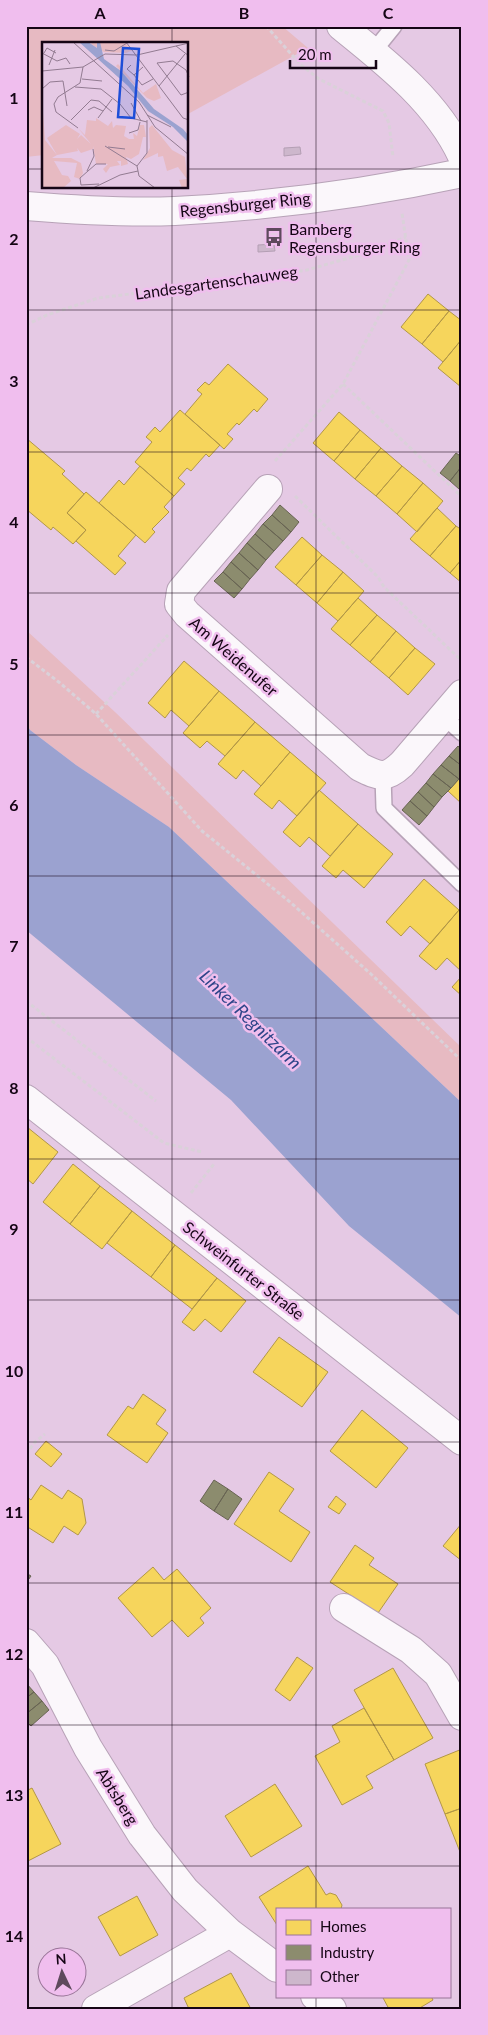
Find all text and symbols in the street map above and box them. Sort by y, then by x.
text: A [93,3,106,22]
text: B [239,3,249,22]
text: C [383,3,394,22]
scale bar [290,38,377,70]
inset map [42,42,189,189]
text: 20 m [298,45,332,63]
text: 1 [9,88,19,107]
street label: Regensburger Ring [179,188,311,220]
place label: Bamberg Regensburger Ring [289,219,420,256]
bus stop icon: Bamberg Regensburger Ring [263,226,285,248]
text: 2 [9,229,19,248]
street label: Landesgartenschauweg [133,261,299,303]
text: 3 [9,371,19,390]
text: 4 [9,512,19,531]
street label: Am Weidenufer [186,613,282,700]
text: 5 [9,654,19,673]
text: 6 [9,795,19,814]
text: 7 [9,936,19,955]
water label: Linker Regnitzarm [195,965,307,1073]
text: 8 [9,1078,19,1097]
street label: Schweinfurter Straße [180,1217,308,1323]
text: 9 [9,1219,19,1238]
text: 10 [5,1361,23,1380]
text: 11 [5,1502,23,1521]
text: 12 [5,1644,23,1663]
street label: Abtsberg [93,1764,143,1828]
text: 13 [5,1785,23,1804]
legend [276,1908,450,1998]
text: Homes [320,1917,366,1935]
text: 14 [5,1926,23,1945]
text: Industry [320,1943,375,1961]
north arrow [38,1948,88,1998]
text: N [55,1950,67,1967]
text: Other [320,1967,360,1985]

